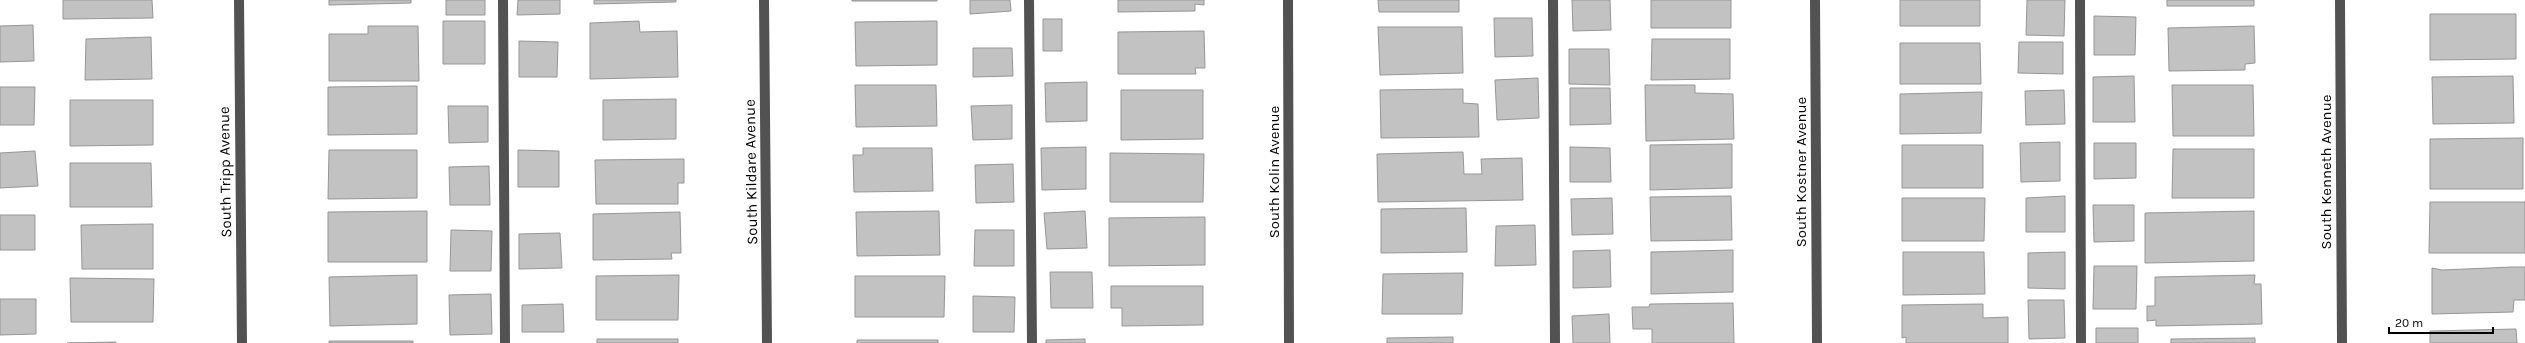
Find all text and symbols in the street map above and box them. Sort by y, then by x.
street label: South Kenneth Avenue [2317,95,2335,249]
street label: South Kostner Avenue [1792,97,1810,247]
street label: South Kildare Avenue [741,99,761,245]
street label: South Tripp Avenue [215,106,235,238]
street label: South Kolin Avenue [1265,106,1283,238]
scale bar [2389,309,2493,335]
text: 20 m [2395,316,2423,330]

